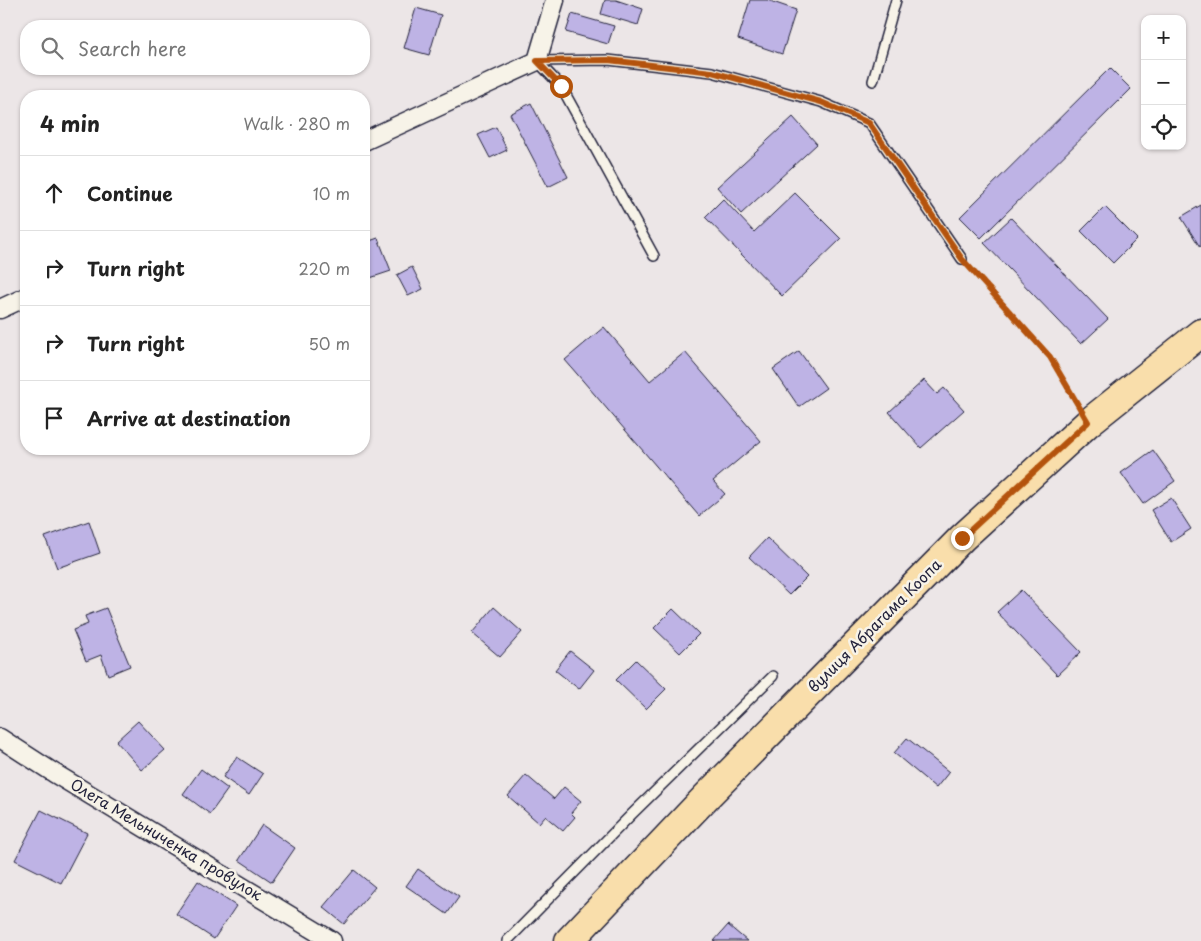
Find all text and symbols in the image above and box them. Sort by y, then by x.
map controls [1141,15,1186,150]
button: + [1141,15,1186,60]
search box [20,20,370,75]
icon: search [38,34,66,62]
text: Search here [78,34,187,62]
button: − [1141,60,1186,105]
route start [550,75,573,98]
button: locate [1141,105,1186,150]
text: 4 min [40,107,100,139]
text: Walk · 280 m [243,111,350,135]
icon: ahead [40,179,68,207]
text: Continue [87,179,173,207]
text: 10 m [313,181,350,205]
icon: right [40,254,68,282]
text: Turn right [87,254,185,282]
text: 220 m [299,256,350,280]
icon: right [40,329,68,357]
text: Turn right [87,329,185,357]
text: 50 m [309,331,350,355]
icon: arrive [40,404,68,432]
text: Arrive at destination [87,404,291,432]
route end [951,527,974,550]
street label: вулиця Абрагама Коопа [802,552,947,697]
street label: Олега Мельниченка провулок [66,772,267,905]

